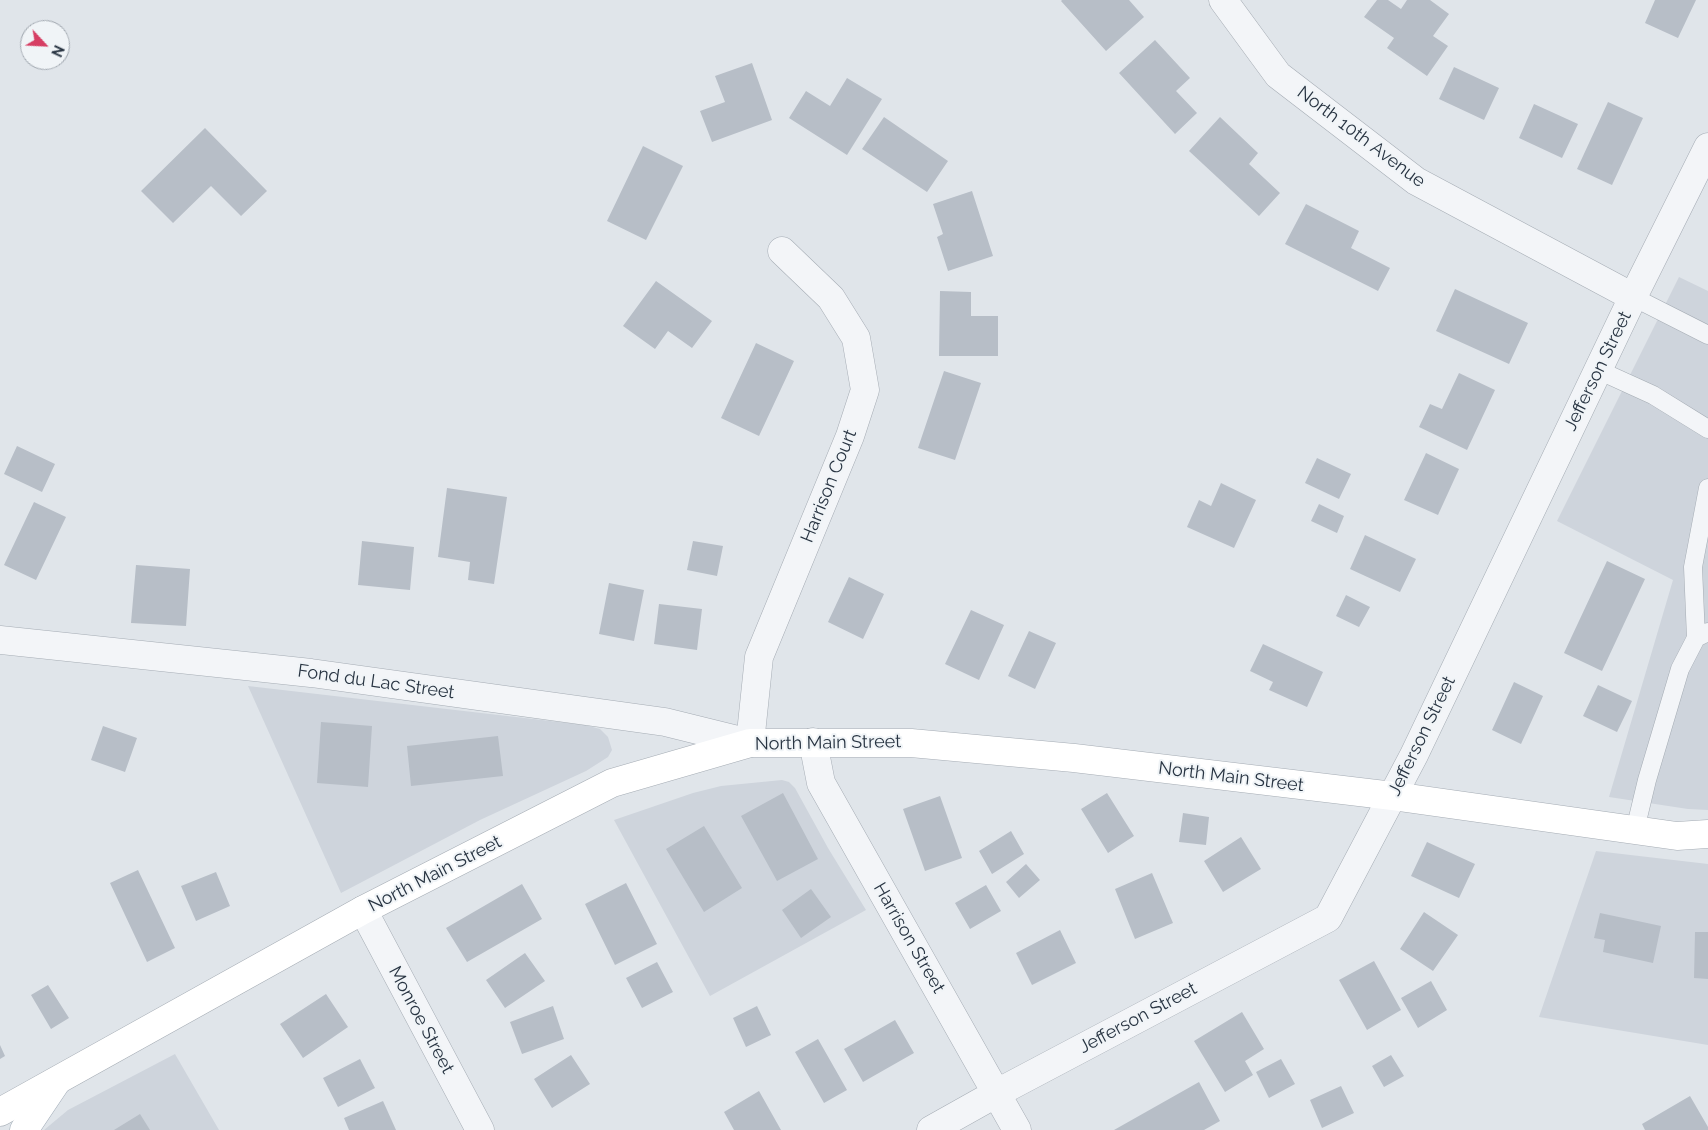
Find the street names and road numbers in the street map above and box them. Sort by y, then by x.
street label: North 10th Avenue [1293,82,1429,192]
street label: Jefferson Street [1560,308,1636,434]
street label: Harrison Court [796,426,862,546]
street label: Fond du Lac Street [296,660,456,704]
street label: Jefferson Street [1384,673,1460,799]
street label: North Main Street [755,731,901,755]
street label: North Main Street [1157,757,1305,797]
street label: North Main Street [365,831,505,917]
street label: Harrison Street [869,879,949,997]
street label: Monroe Street [384,963,458,1077]
street label: Jefferson Street [1075,978,1201,1058]

